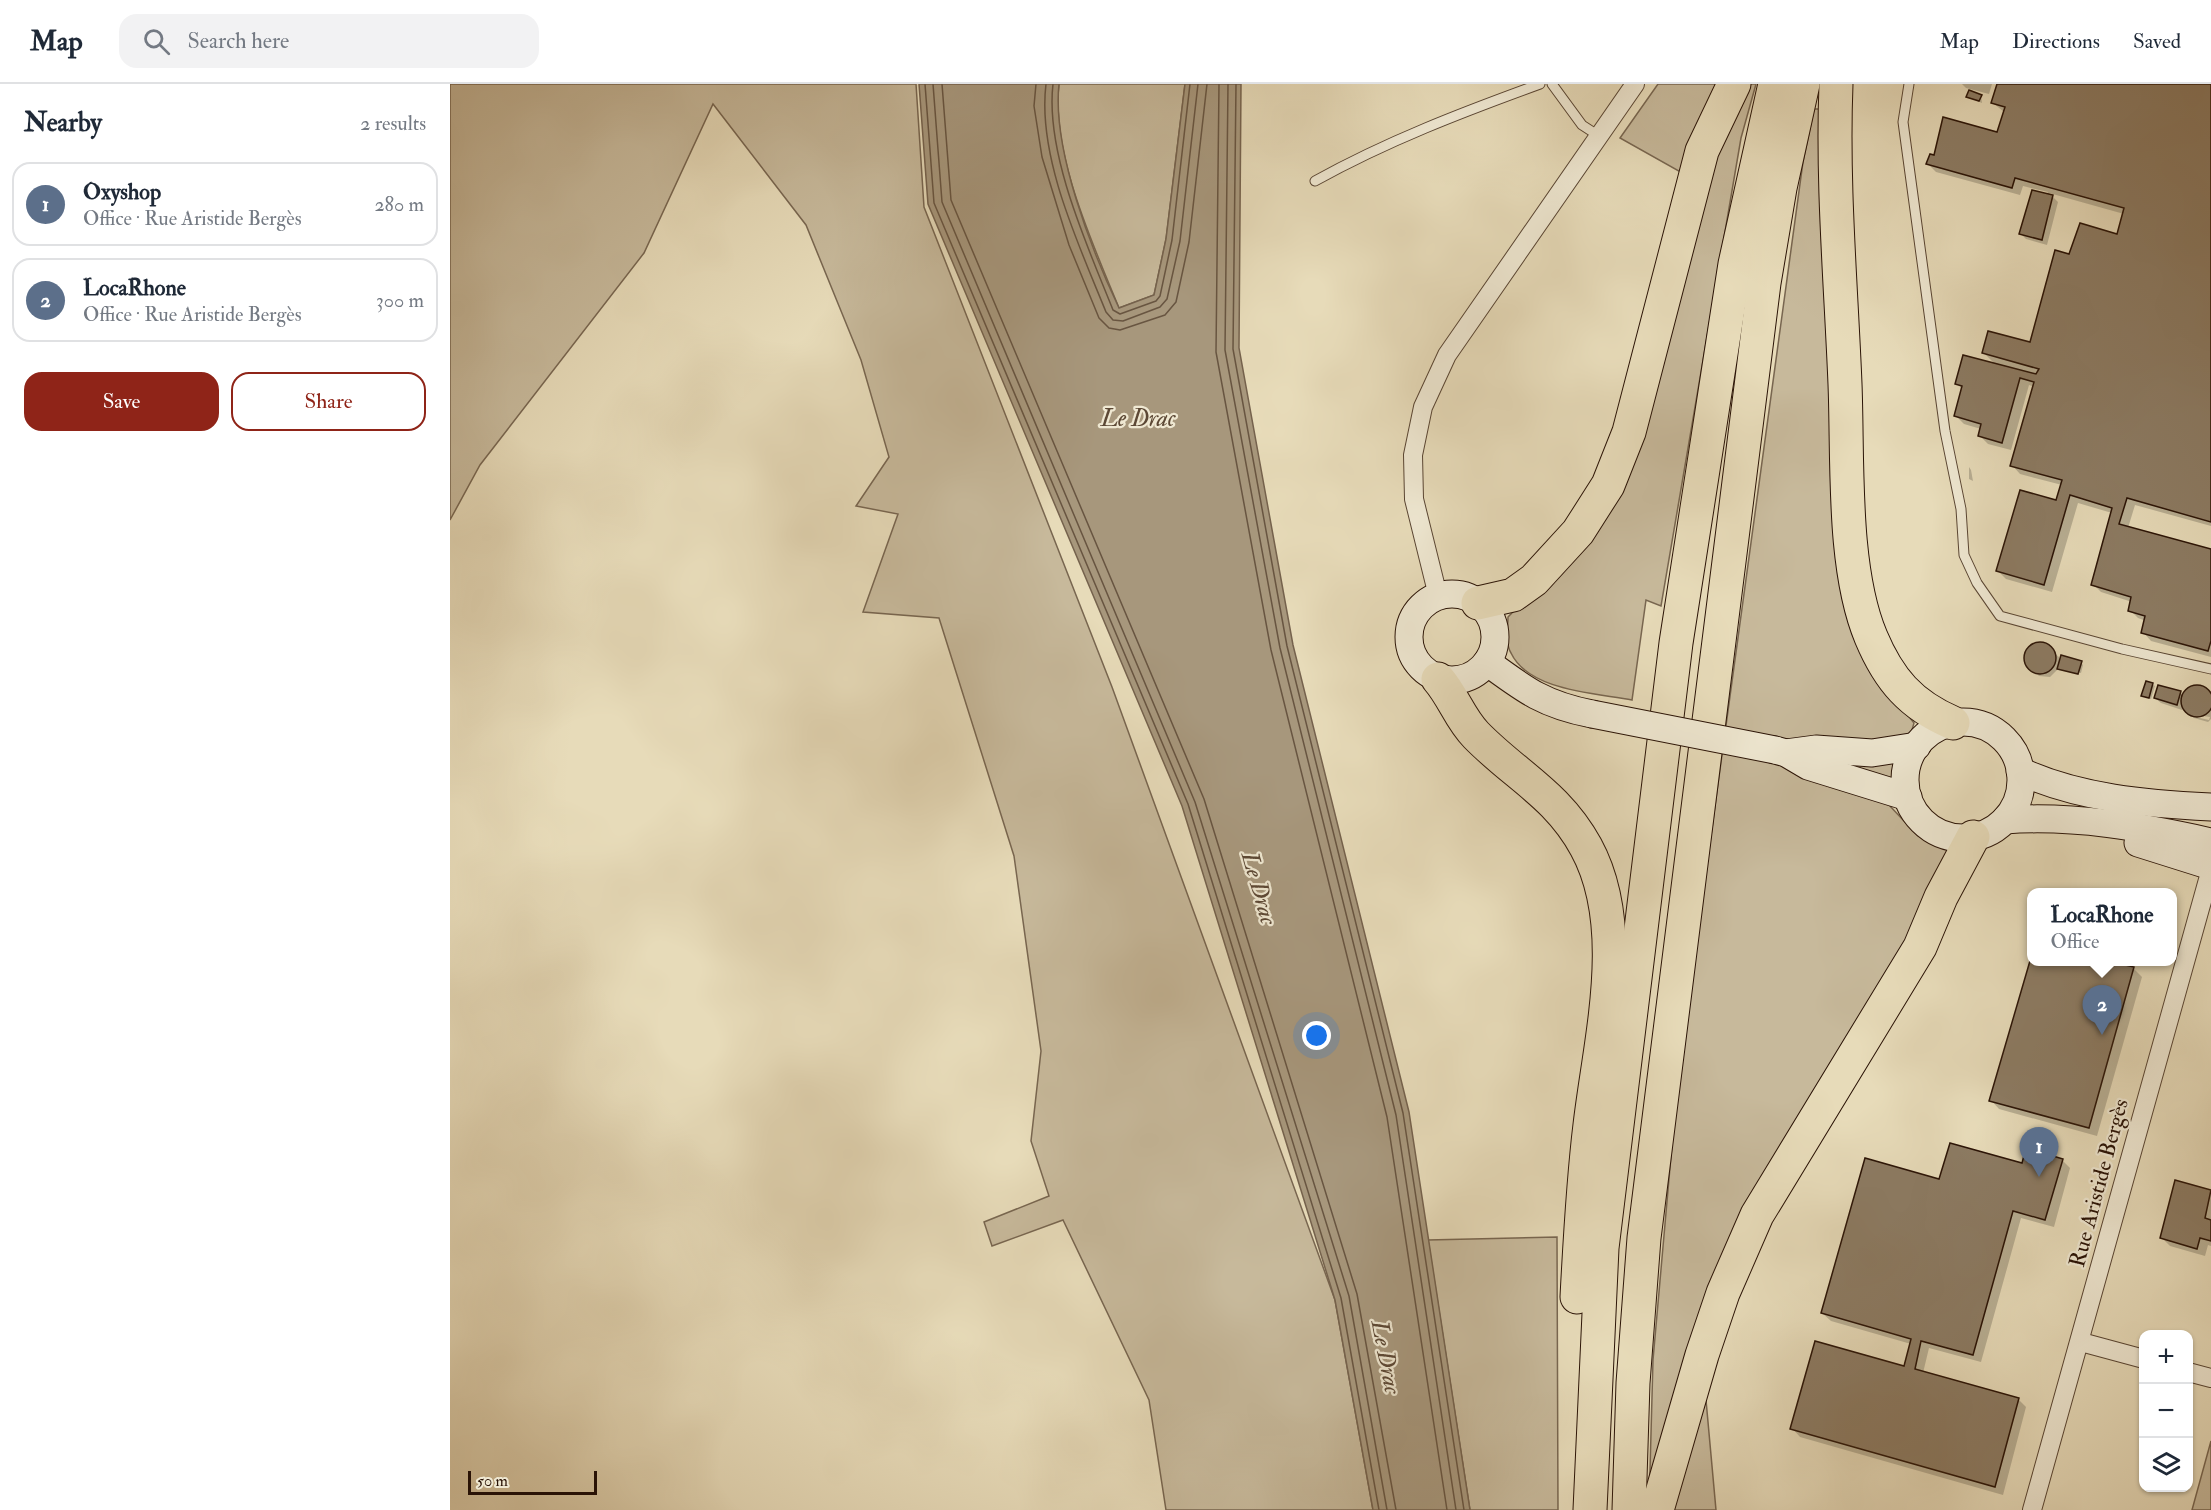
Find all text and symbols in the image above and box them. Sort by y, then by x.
search box [119,14,539,68]
text: Map [30,24,83,59]
icon: search [140,25,173,58]
text: Search here [188,27,289,55]
text: Map [1939,28,1979,55]
text: Directions [2012,28,2100,55]
text: Saved [2133,28,2181,55]
text: Nearby [24,107,102,139]
text: 2 results [360,111,426,136]
text: Oxyshop [83,178,161,206]
text: 1 [42,192,49,217]
text: 280 m [374,192,424,217]
text: Office · Rue Aristide Bergès [83,206,302,231]
text: LocaRhone [83,274,186,302]
text: 2 [40,288,51,313]
text: 300 m [376,288,424,313]
text: Office · Rue Aristide Bergès [83,302,302,327]
button: Save [24,372,219,431]
button: Share [231,372,426,431]
water label: Le Drac [1100,403,1176,434]
water label: Le Drac [1234,847,1284,929]
popup [2027,888,2177,966]
text: LocaRhone [2051,901,2153,929]
text: Office [2051,929,2099,954]
pin: 2 [2082,986,2122,1035]
your location [1302,1021,1331,1050]
street label: Rue Aristide Bergès [2063,1096,2135,1270]
pin: 1 [2020,1128,2058,1177]
water label: Le Drac [1363,1316,1408,1397]
map controls [2139,1330,2193,1492]
button: + [2139,1330,2193,1384]
button: − [2139,1384,2193,1438]
button: layers [2139,1438,2193,1492]
scale bar [468,1468,597,1496]
text: 50 m [477,1471,508,1491]

